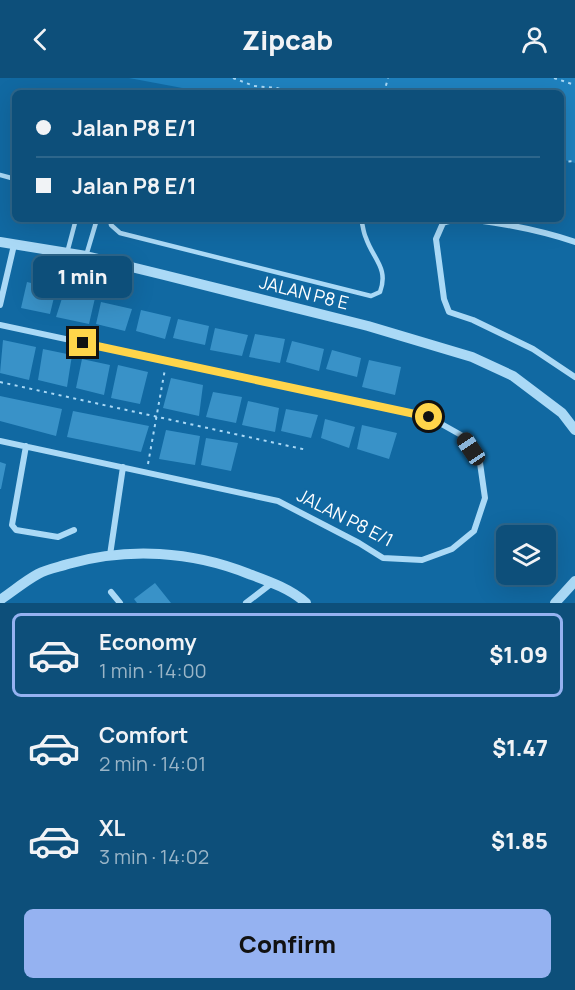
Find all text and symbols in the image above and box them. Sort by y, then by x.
text: Zipcab [242,21,333,58]
icon: back [24,23,57,56]
icon: person [518,23,551,56]
text: Jalan P8 E/1 [72,113,197,143]
text: Jalan P8 E/1 [72,171,197,201]
callout: 1 min [34,256,132,298]
text: 1 min [57,263,108,290]
street label: JALAN P8 E [257,269,351,315]
route end [69,329,96,356]
route start [415,403,442,430]
car [453,429,489,469]
street label: JALAN P8 E/1 [293,483,398,552]
map controls [496,525,556,585]
button: layers [496,525,556,585]
text: Economy [99,627,197,657]
icon: car [27,628,81,682]
text: $1.09 [489,640,548,670]
text: 1 min · 14:00 [99,657,207,684]
text: Comfort [99,720,188,750]
icon: car [27,721,81,775]
text: $1.47 [492,733,548,763]
text: 2 min · 14:01 [99,750,206,777]
text: XL [99,813,125,843]
icon: car [27,814,81,868]
text: $1.85 [491,826,548,856]
text: 3 min · 14:02 [99,843,209,870]
button: Confirm [24,909,551,978]

